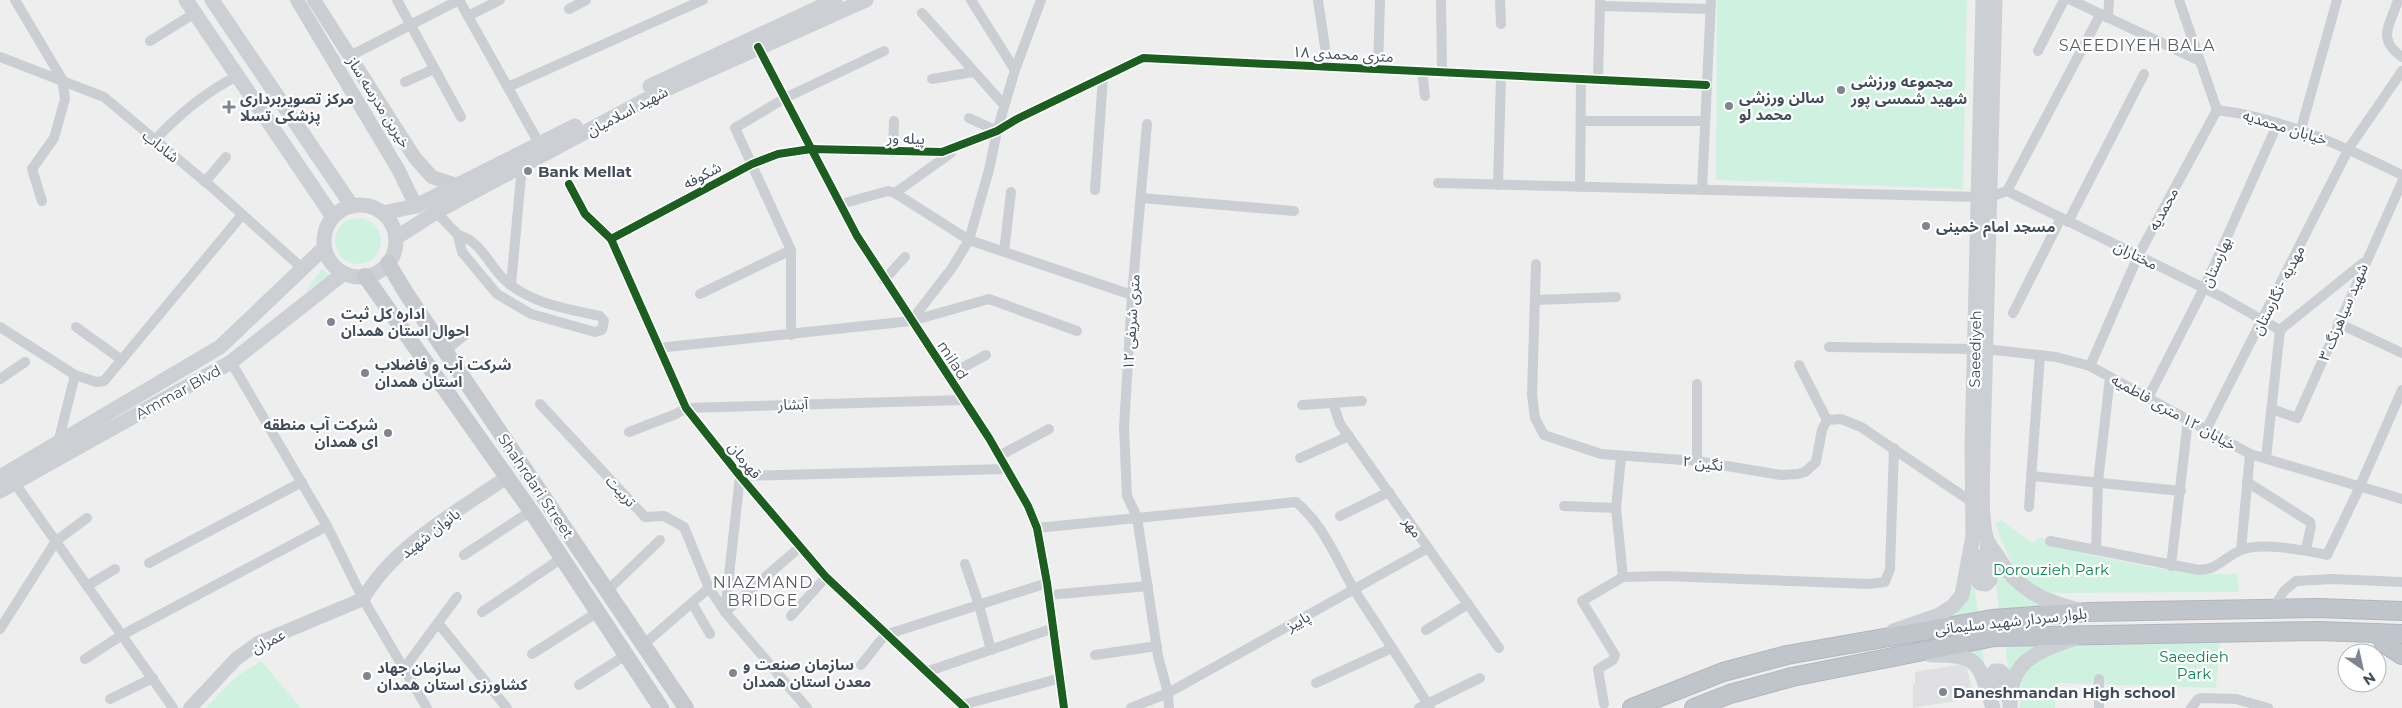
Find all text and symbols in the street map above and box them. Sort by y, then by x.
district label: SAEEDIYEH BALA [2059,36,2215,55]
street label: ۱۸ متری محمدی [1292,42,1394,66]
street label: خیرین مدرسه ساز [343,52,415,152]
place label: مجموعه ورزشی شهید شمسی پور [1850,72,1967,108]
street label: شهید اسلامیان [583,82,671,140]
marker: مجموعه ورزشی شهید شمسی پور [1835,84,1847,96]
place label: سالن ورزشی محمد لو [1739,88,1824,124]
place label: مرکز تصویربرداری پزشکی تسلا [240,89,354,125]
marker: مرکز تصویربرداری پزشکی تسلا [222,100,236,114]
marker: سالن ورزشی محمد لو [1723,100,1735,112]
street label: خیابان محمدیه [2240,105,2330,149]
street label: شاداب [139,125,183,167]
street label: پیله ور [886,128,925,149]
street label: شکوفه [680,157,725,193]
place label: Bank Mellat [538,162,632,181]
marker: Bank Mellat [522,165,534,177]
street label: محمدیه [2144,184,2182,234]
place label: مسجد امام خمینی [1936,217,2055,238]
marker: مسجد امام خمینی [1920,220,1932,232]
street label: بهارستان [2197,234,2235,290]
street label: مختاران [2111,236,2161,274]
street label: مهدیه -نگارستان [2247,242,2309,338]
street label: شهید سیاهرنگ ۳ [2314,260,2372,364]
street label: ۱۲ متری شریفی [1118,273,1144,371]
place label: اداره کل ثبت احوال استان همدان [341,304,469,340]
street label: Saeediyeh [1965,310,1985,388]
marker: اداره کل ثبت احوال استان همدان [325,316,337,328]
street label: milad [933,337,973,383]
place label: شرکت آب و فاضلاب استان همدان [375,355,512,391]
street label: Ammar Blvd [132,361,224,423]
marker: شرکت آب و فاضلاب استان همدان [359,367,371,379]
street label: خیابان ۱۲ متری فاطمیه [2108,370,2240,454]
street label: آبشار [777,394,809,414]
place label: شرکت آب منطقه ای همدان [264,415,378,451]
marker: شرکت آب منطقه ای همدان [382,427,394,439]
street label: Shahrdari Street [494,430,578,542]
street label: قهرمان [724,438,766,483]
street label: نگین ۲ [1682,451,1724,475]
street label: تربیت [602,471,640,511]
street label: بانوان شهید [396,504,464,562]
street label: مهر [1399,512,1427,541]
park label: Dorouzieh Park [1993,560,2109,579]
district label: NIAZMAND BRIDGE [713,573,813,610]
street label: بلوار سردار شهید سلیمانی [1934,604,2088,638]
street label: پاییز [1282,607,1314,637]
street label: عمران [248,624,289,658]
north arrow [2337,643,2387,693]
park label: Saeedieh Park [2159,647,2229,683]
place label: سازمان صنعت و معدن استان همدان [743,655,871,691]
place label: سازمان جهاد کشاورزی استان همدان [377,658,528,694]
marker: سازمان صنعت و معدن استان همدان [727,667,739,679]
text: N [2360,668,2379,689]
marker: سازمان جهاد کشاورزی استان همدان [361,670,373,682]
place label: Daneshmandan High school [1953,683,2176,702]
marker: Daneshmandan High school [1937,686,1949,698]

